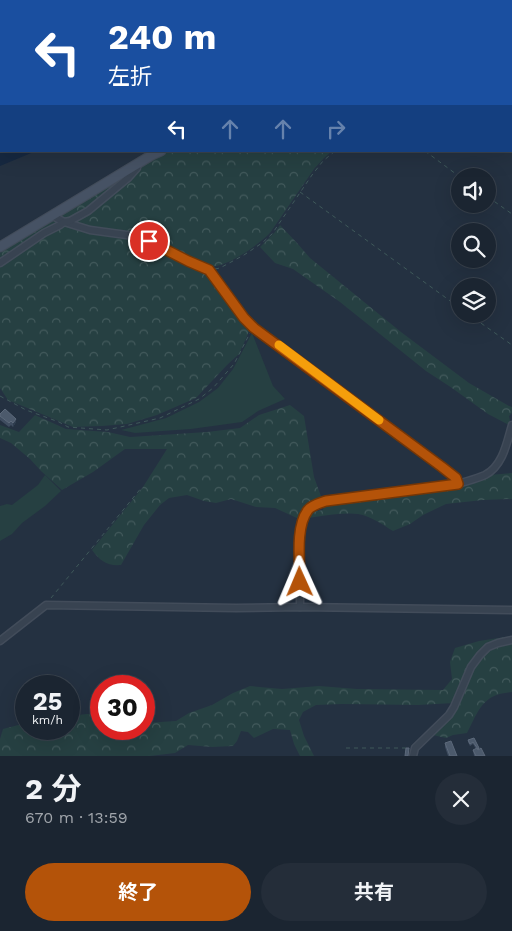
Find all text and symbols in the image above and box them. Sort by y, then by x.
text: 240 m [108,16,217,58]
icon: left [25,20,90,85]
text: 左折 [108,64,152,89]
icon: left [163,115,191,143]
icon: ahead [216,115,244,143]
icon: ahead [269,115,297,143]
icon: right [322,115,350,143]
map controls [451,168,496,323]
button: sound [451,168,496,213]
pin [128,220,170,262]
button: search [451,223,496,268]
icon: arrive [135,227,163,255]
button: layers [451,278,496,323]
position arrow [273,555,325,607]
speed limit sign: 30 [90,675,155,740]
text: 25 [33,687,62,716]
text: km/h [32,713,63,727]
text: 2 分 [25,771,81,806]
button: close [435,773,487,825]
text: 670 m · 13:59 [25,808,128,827]
button: 終了 [25,863,251,921]
button: 共有 [261,863,487,921]

